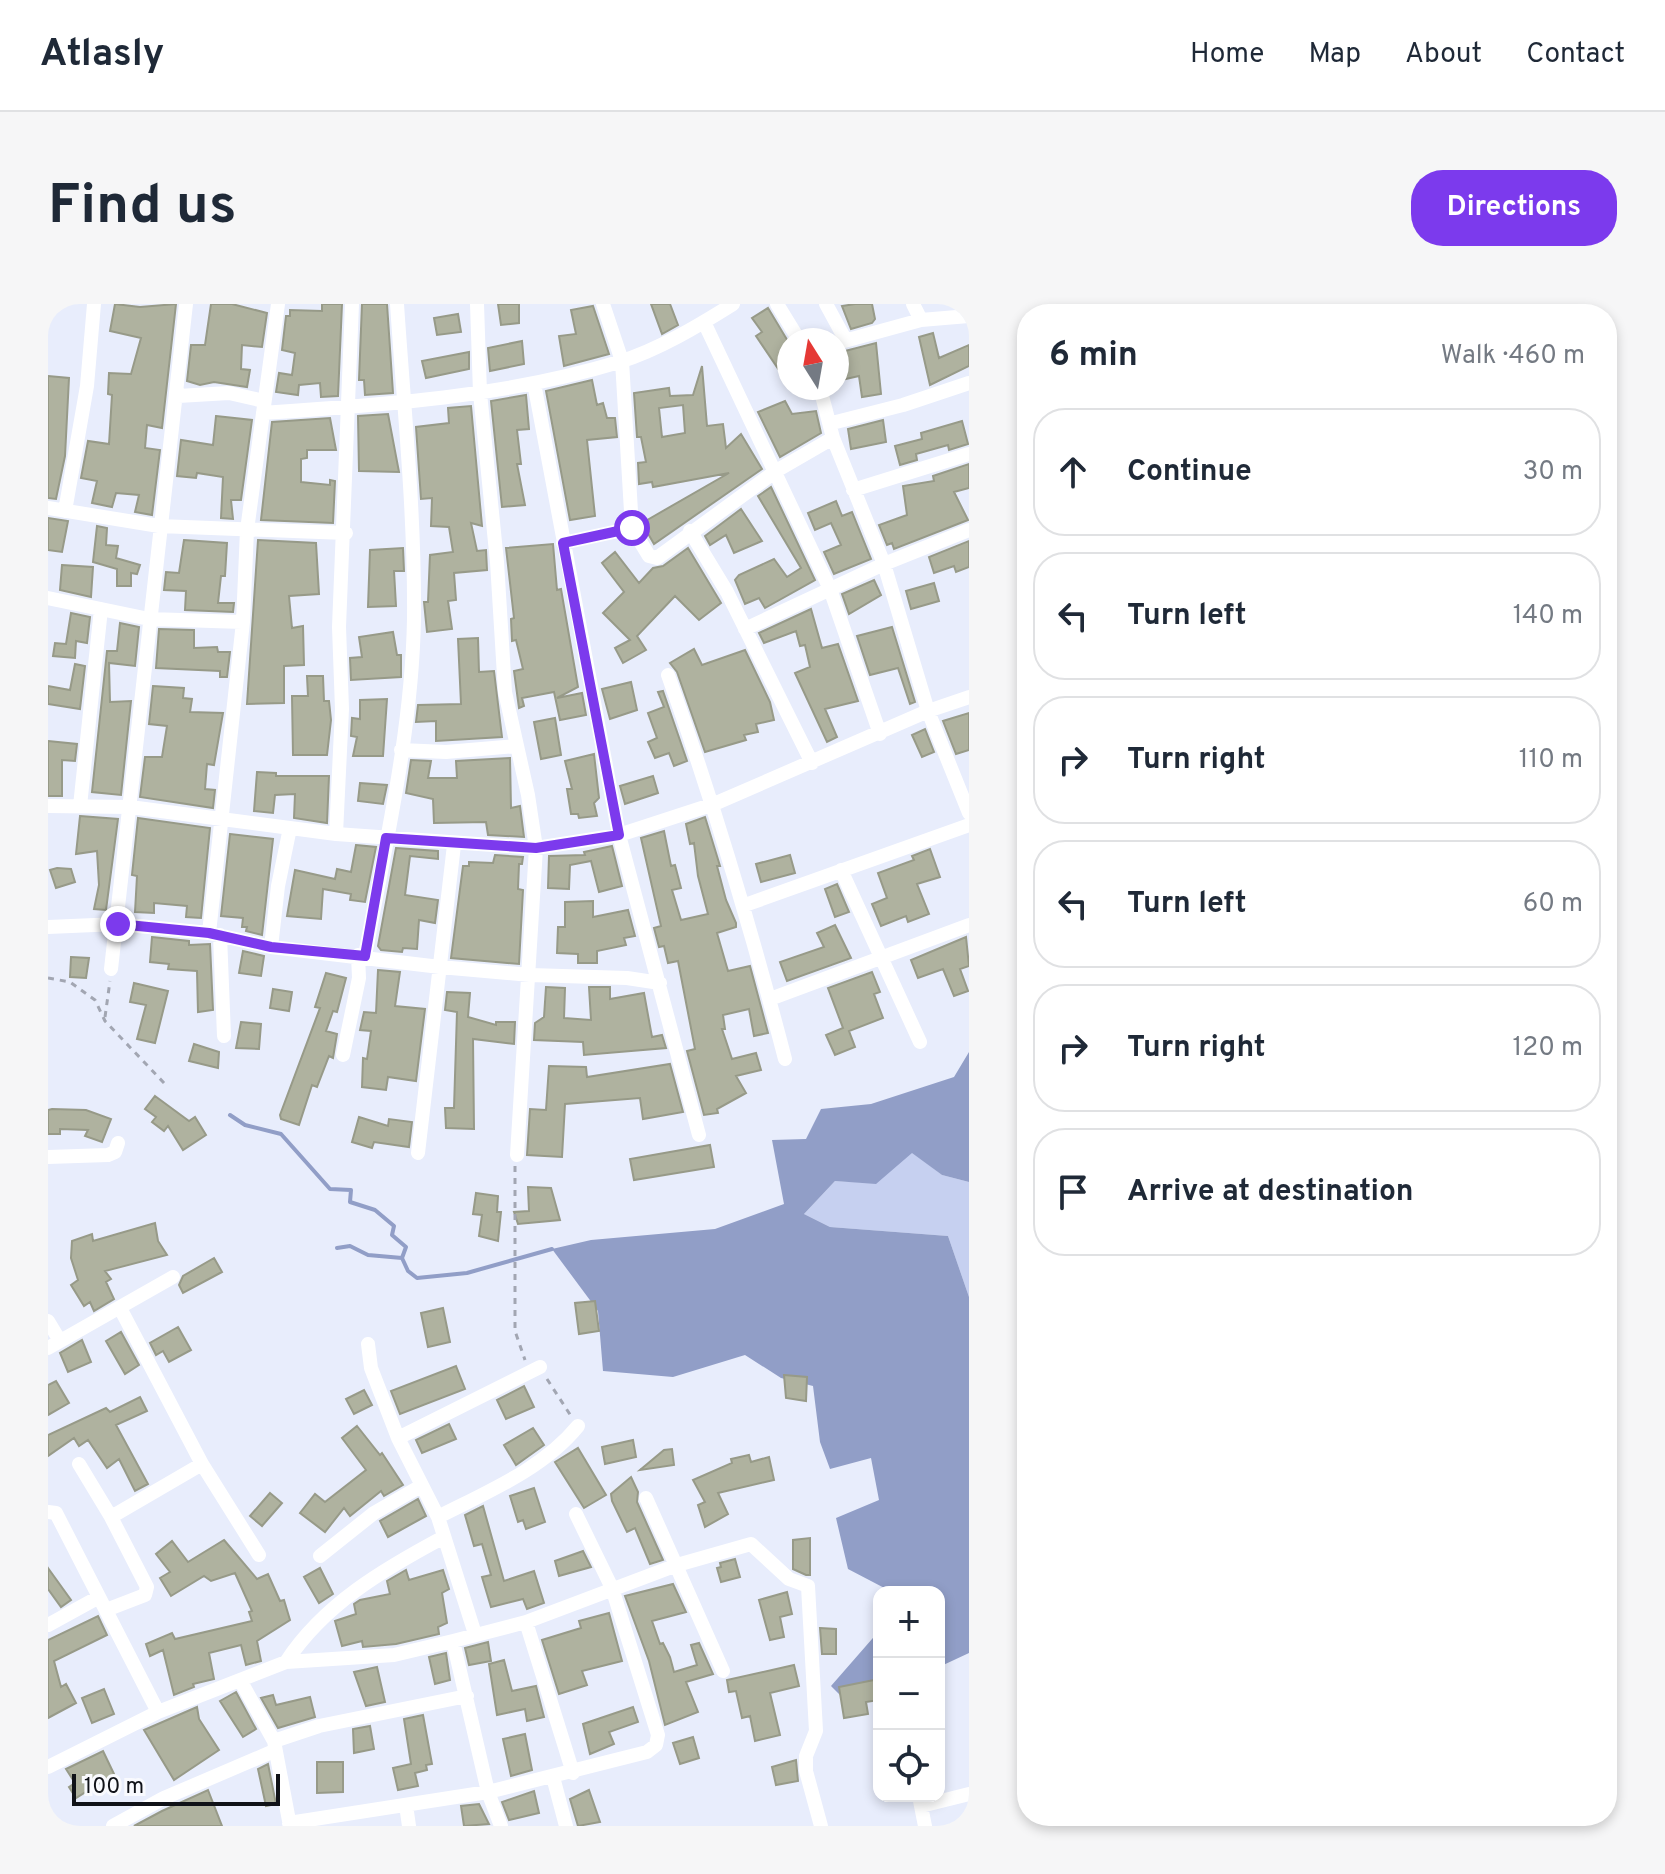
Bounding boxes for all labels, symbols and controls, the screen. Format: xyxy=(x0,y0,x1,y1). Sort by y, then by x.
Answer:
text: Atlasly xyxy=(40,31,164,80)
text: Home xyxy=(1190,37,1264,73)
text: Map xyxy=(1308,37,1361,73)
text: About xyxy=(1405,37,1482,73)
text: Contact xyxy=(1526,37,1625,73)
button: Directions xyxy=(1411,170,1617,246)
text: Find us xyxy=(48,173,237,243)
north arrow xyxy=(777,328,849,400)
text: 6 min xyxy=(1049,335,1138,378)
text: Walk · 460 m xyxy=(1441,340,1585,373)
icon: ahead xyxy=(1051,450,1095,494)
text: Continue xyxy=(1127,454,1252,491)
text: 30 m xyxy=(1523,456,1583,489)
route start xyxy=(614,510,650,546)
icon: left xyxy=(1051,594,1095,638)
text: Turn left xyxy=(1127,598,1247,635)
text: 140 m xyxy=(1513,600,1583,633)
icon: right xyxy=(1051,738,1095,782)
text: Turn right xyxy=(1127,742,1265,779)
text: 110 m xyxy=(1519,744,1583,777)
icon: left xyxy=(1051,882,1095,926)
text: Turn left xyxy=(1127,886,1247,923)
text: 60 m xyxy=(1523,888,1583,921)
route end xyxy=(100,906,136,942)
icon: right xyxy=(1051,1026,1095,1070)
text: Turn right xyxy=(1127,1030,1265,1067)
text: 120 m xyxy=(1513,1032,1583,1065)
icon: arrive xyxy=(1051,1170,1095,1214)
text: Arrive at destination xyxy=(1127,1174,1413,1211)
map controls xyxy=(873,1586,945,1802)
button: + xyxy=(873,1586,945,1658)
button: − xyxy=(873,1658,945,1730)
button: locate xyxy=(873,1730,945,1802)
scale bar xyxy=(72,1770,280,1806)
text: 100 m xyxy=(84,1774,144,1801)

